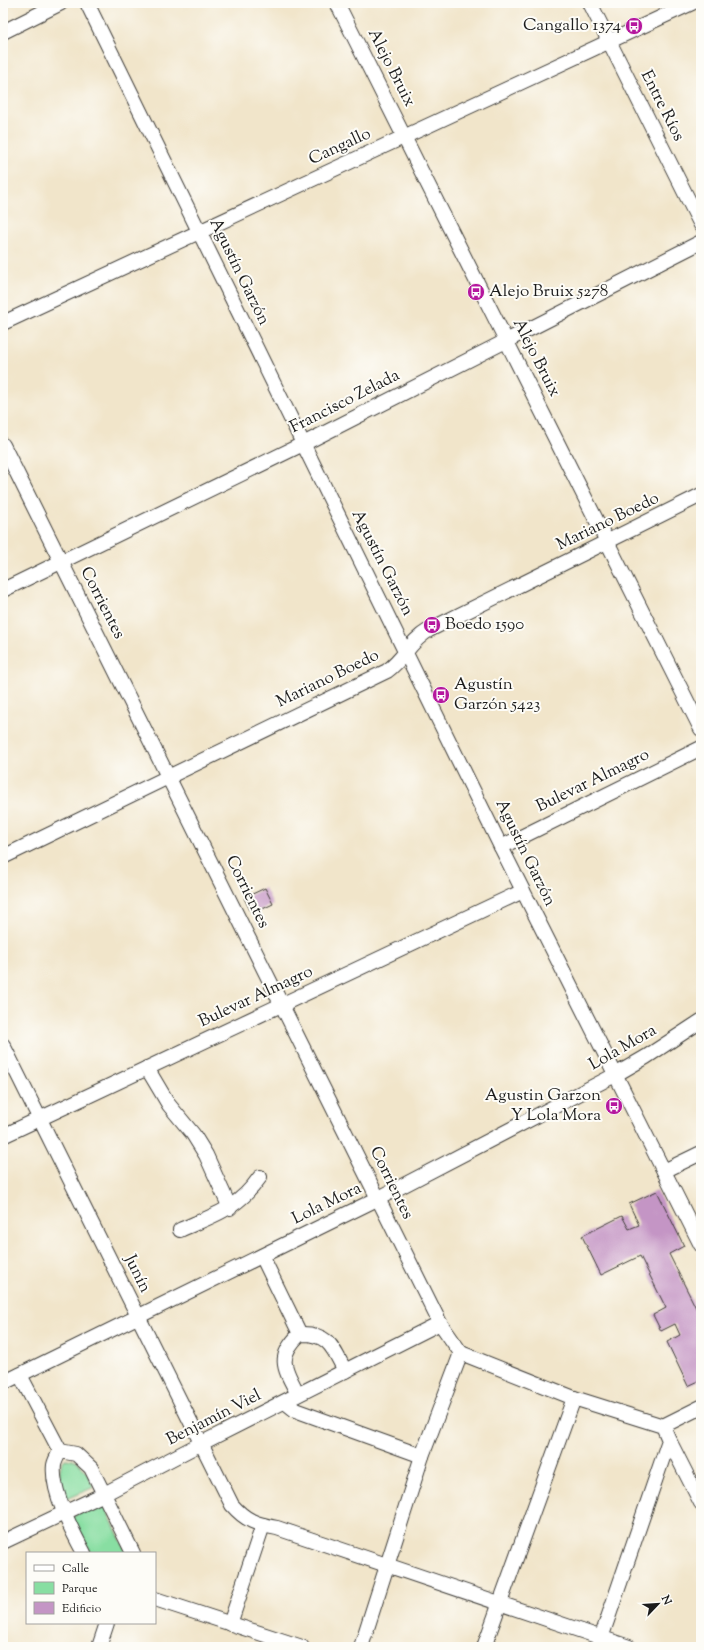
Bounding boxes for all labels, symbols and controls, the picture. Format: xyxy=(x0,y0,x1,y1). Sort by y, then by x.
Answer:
place label: Cangallo 1374 xyxy=(523,14,621,38)
bus stop icon: Cangallo 1374 xyxy=(624,16,644,36)
street label: Alejo Bruix xyxy=(361,25,421,111)
street label: Entre Ríos xyxy=(634,66,690,146)
street label: Cangallo xyxy=(305,122,375,172)
street label: Agustín Garzón xyxy=(203,215,275,329)
place label: Alejo Bruix 5278 xyxy=(489,280,608,304)
bus stop icon: Alejo Bruix 5278 xyxy=(466,282,486,302)
street label: Alejo Bruix xyxy=(506,315,566,401)
street label: Francisco Zelada xyxy=(286,364,404,440)
street label: Mariano Boedo xyxy=(553,487,663,557)
street label: Agustín Garzón xyxy=(345,506,419,620)
street label: Corrientes xyxy=(74,563,131,644)
place label: Boedo 1590 xyxy=(445,613,524,637)
bus stop icon: Boedo 1590 xyxy=(422,615,442,635)
street label: Mariano Boedo xyxy=(273,644,383,714)
place label: Agustín Garzón 5423 xyxy=(454,673,541,717)
bus stop icon: Agustín Garzón 5423 xyxy=(431,685,451,705)
street label: Bulevar Almagro xyxy=(532,743,654,819)
street label: Agustín Garzón xyxy=(489,796,561,910)
street label: Corrientes xyxy=(219,852,275,933)
street label: Bulevar Almagro xyxy=(195,960,317,1034)
street label: Lola Mora xyxy=(585,1019,661,1077)
place label: Agustin Garzon Y Lola Mora xyxy=(485,1084,601,1128)
bus stop icon: Agustin Garzon Y Lola Mora xyxy=(604,1096,624,1116)
street label: Corrientes xyxy=(363,1143,419,1224)
street label: Lola Mora xyxy=(288,1177,366,1231)
street label: Junín xyxy=(117,1250,156,1297)
street label: Benjamín Viel xyxy=(162,1384,266,1452)
legend xyxy=(26,1552,156,1624)
text: Calle xyxy=(62,1560,90,1578)
text: Parque xyxy=(62,1580,98,1598)
north arrow xyxy=(638,1584,678,1624)
text: N xyxy=(657,1592,675,1608)
text: Edificio xyxy=(62,1600,102,1618)

